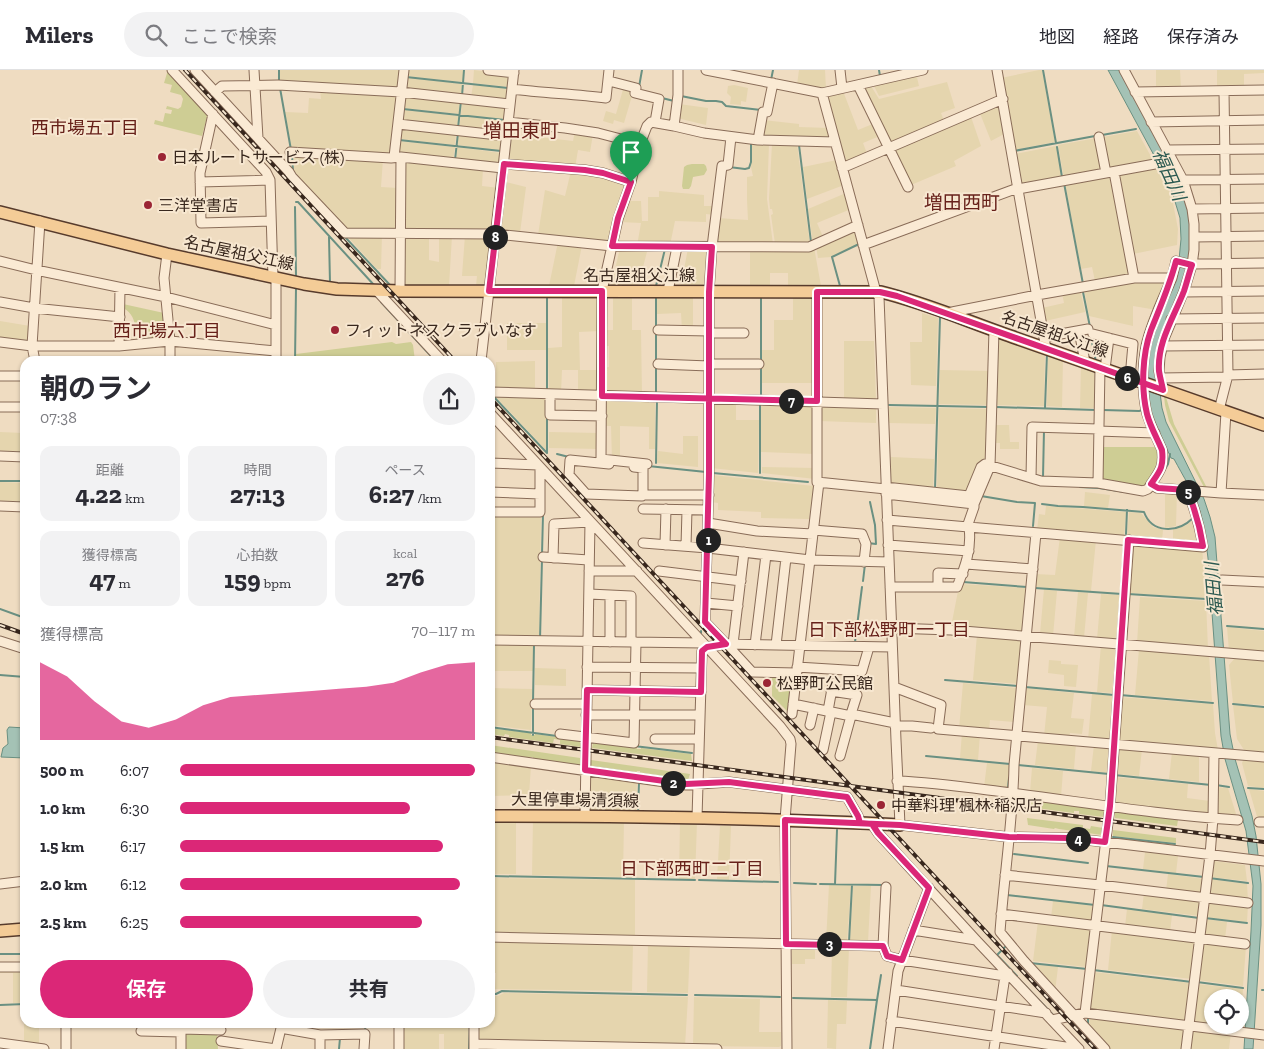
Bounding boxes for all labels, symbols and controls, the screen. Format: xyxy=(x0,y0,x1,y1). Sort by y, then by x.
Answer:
search box xyxy=(124,12,474,57)
text: Milers xyxy=(25,20,94,49)
icon: search xyxy=(142,21,170,49)
text: ここで検索 xyxy=(182,25,277,48)
text: 地図 xyxy=(1039,26,1075,48)
text: 経路 xyxy=(1103,26,1139,48)
text: 保存済み xyxy=(1167,26,1239,48)
district label: 西市場五丁目 xyxy=(31,117,139,139)
district label: 増田東町 xyxy=(483,119,559,142)
pin xyxy=(610,131,652,182)
icon: arrive xyxy=(617,138,645,166)
water label: 福田川 xyxy=(1148,146,1191,206)
place label: 日本ルートサービス (株) xyxy=(172,148,344,167)
marker: 日本ルートサービス (株) xyxy=(156,151,168,163)
district label: 増田西町 xyxy=(924,191,1000,214)
place label: 三洋堂書店 xyxy=(158,196,238,215)
marker: 三洋堂書店 xyxy=(142,199,154,211)
pin: 8 xyxy=(482,224,508,250)
text: 8 xyxy=(492,229,499,246)
street label: 名古屋祖父江線 xyxy=(182,232,296,274)
street label: 名古屋祖父江線 xyxy=(583,266,695,285)
street label: 名古屋祖父江線 xyxy=(999,307,1111,361)
district label: 西市場六丁目 xyxy=(113,320,221,342)
place label: フィットネスクラブいなす xyxy=(345,321,537,340)
marker: フィットネスクラブいなす xyxy=(329,324,341,336)
pin: 6 xyxy=(1114,366,1140,390)
text: 6 xyxy=(1124,370,1131,387)
text: 朝のラン xyxy=(40,372,152,405)
button: share xyxy=(423,373,475,425)
pin: 7 xyxy=(778,388,804,414)
text: 7 xyxy=(788,393,795,410)
text: 07:38 xyxy=(40,408,77,427)
text: 距離 xyxy=(96,462,124,479)
text: 時間 xyxy=(243,462,271,479)
text: ペース xyxy=(385,462,426,479)
text: 4.22 xyxy=(75,479,122,509)
text: 27:13 xyxy=(230,479,285,509)
text: 6:27 xyxy=(369,479,414,509)
pin: 5 xyxy=(1176,480,1200,504)
text: 5 xyxy=(1185,484,1192,501)
text: km xyxy=(122,490,145,507)
text: /km xyxy=(414,490,442,507)
pin: 1 xyxy=(696,528,720,552)
text: 1 xyxy=(706,532,711,549)
text: kcal xyxy=(393,545,417,562)
text: 獲得標高 xyxy=(82,547,138,564)
text: 心拍数 xyxy=(236,547,278,564)
water label: 福田川 xyxy=(1201,559,1227,617)
text: 276 xyxy=(386,562,425,592)
text: 47 xyxy=(89,564,115,594)
text: 159 xyxy=(224,564,261,594)
text: m xyxy=(115,575,131,592)
text: bpm xyxy=(261,575,291,592)
district label: 日下部松野町一丁目 xyxy=(808,619,970,641)
text: 70–117 m xyxy=(412,621,475,640)
text: 獲得標高 xyxy=(40,625,104,644)
place label: 松野町公民館 xyxy=(777,674,873,693)
marker: 松野町公民館 xyxy=(761,677,773,689)
text: 500 m xyxy=(40,761,84,780)
text: 6:07 xyxy=(120,761,149,780)
pin: 2 xyxy=(660,770,686,796)
text: 2 xyxy=(670,775,677,792)
street label: 大里停車場清須線 xyxy=(511,789,639,811)
place label: 中華料理 楓林 稲沢店 xyxy=(891,796,1042,815)
text: 1.0 km xyxy=(40,799,85,818)
text: 6:30 xyxy=(120,799,149,818)
marker: 中華料理 楓林 稲沢店 xyxy=(875,799,887,811)
pin: 4 xyxy=(1066,826,1090,852)
text: 4 xyxy=(1075,831,1082,848)
text: 1.5 km xyxy=(40,837,84,856)
text: 6:17 xyxy=(120,837,146,856)
district label: 日下部西町二丁目 xyxy=(620,858,764,880)
text: 2.0 km xyxy=(40,875,87,894)
text: 6:12 xyxy=(120,875,146,894)
text: 2.5 km xyxy=(40,913,86,932)
text: 6:25 xyxy=(120,913,149,932)
pin: 3 xyxy=(816,932,842,956)
text: 3 xyxy=(826,936,833,953)
button: 保存 xyxy=(40,960,253,1018)
button: 共有 xyxy=(263,960,475,1018)
map controls xyxy=(1204,989,1249,1034)
button: locate xyxy=(1204,989,1249,1034)

